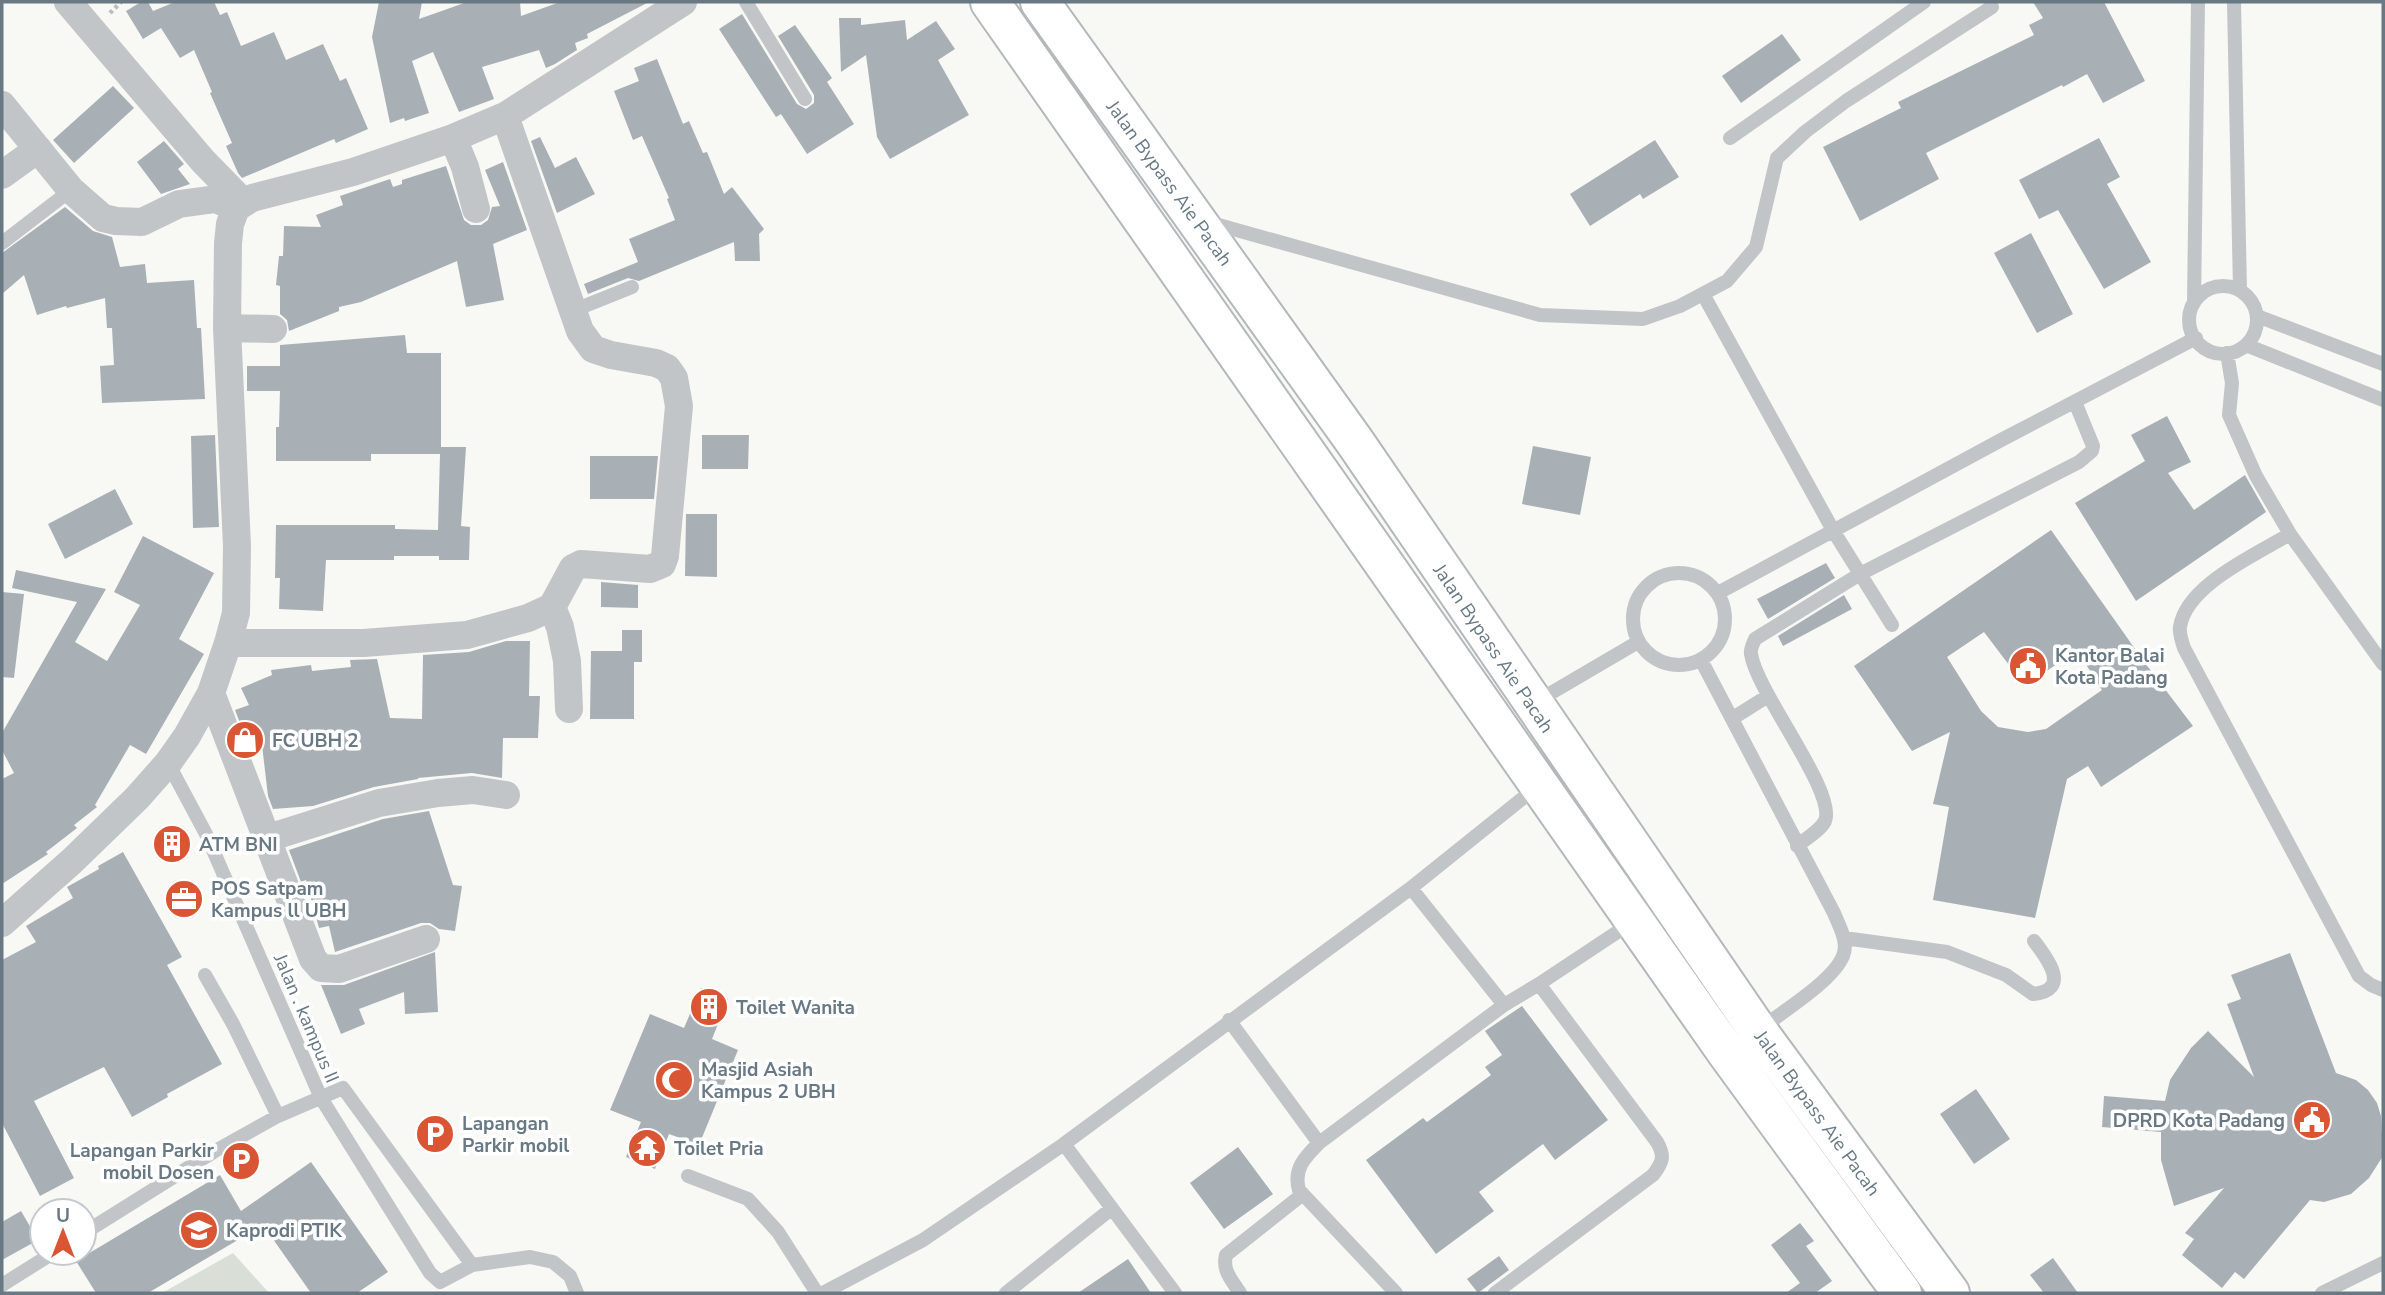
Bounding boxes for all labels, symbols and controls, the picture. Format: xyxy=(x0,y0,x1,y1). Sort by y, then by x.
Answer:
street label: Jalan Bypass Aie Pacah xyxy=(1100,95,1238,272)
street label: Jalan Bypass Aie Pacah xyxy=(1426,558,1560,738)
place label: Kantor Balai Kota Padang xyxy=(2055,643,2168,691)
public building icon: Kantor Balai Kota Padang xyxy=(2007,645,2049,687)
shop icon: FC UBH 2 xyxy=(224,719,266,761)
place label: FC UBH 2 xyxy=(272,728,359,754)
building icon: ATM BNI xyxy=(151,823,193,865)
place label: ATM BNI xyxy=(199,832,278,858)
place label: POS Satpam Kampus ll UBH xyxy=(211,876,347,924)
office icon: POS Satpam Kampus ll UBH xyxy=(163,878,205,920)
street label: Jalan . kampus II xyxy=(267,949,345,1087)
building icon: Toilet Wanita xyxy=(688,986,730,1028)
place label: Toilet Wanita xyxy=(736,995,855,1021)
street label: Jalan Bypass Aie Pacah xyxy=(1748,1025,1886,1202)
place label: Masjid Asiah Kampus 2 UBH xyxy=(701,1057,836,1105)
mosque icon: Masjid Asiah Kampus 2 UBH xyxy=(653,1059,695,1101)
public building icon: DPRD Kota Padang xyxy=(2291,1099,2333,1141)
place label: DPRD Kota Padang xyxy=(2113,1108,2285,1134)
place label: Lapangan Parkir mobil xyxy=(462,1111,569,1159)
parking icon: Lapangan Parkir mobil xyxy=(414,1113,456,1155)
temple icon: Toilet Pria xyxy=(626,1127,668,1169)
place label: Toilet Pria xyxy=(674,1136,764,1162)
place label: Lapangan Parkir mobil Dosen xyxy=(70,1138,215,1186)
parking icon: Lapangan Parkir mobil Dosen xyxy=(220,1140,262,1182)
north arrow xyxy=(28,1197,98,1267)
text: U xyxy=(56,1203,70,1229)
school or university icon: Kaprodi PTIK xyxy=(178,1209,220,1251)
place label: Kaprodi PTIK xyxy=(226,1218,343,1244)

